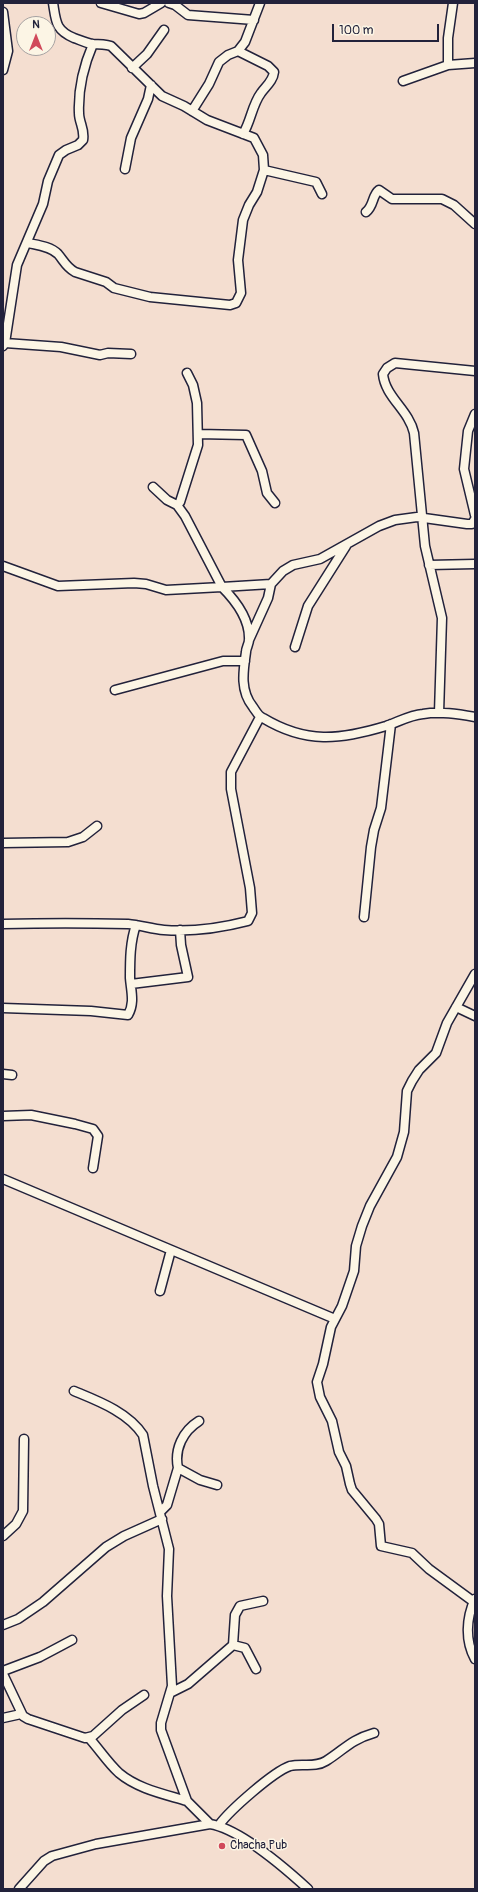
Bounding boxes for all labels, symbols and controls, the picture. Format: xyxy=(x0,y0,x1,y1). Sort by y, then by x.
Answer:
north arrow xyxy=(16,16,56,56)
scale bar xyxy=(334,16,441,42)
text: N xyxy=(32,18,40,31)
text: 100 m xyxy=(339,23,373,38)
place label: Chacha Pub xyxy=(230,1839,287,1853)
marker: Chacha Pub xyxy=(217,1841,227,1851)

